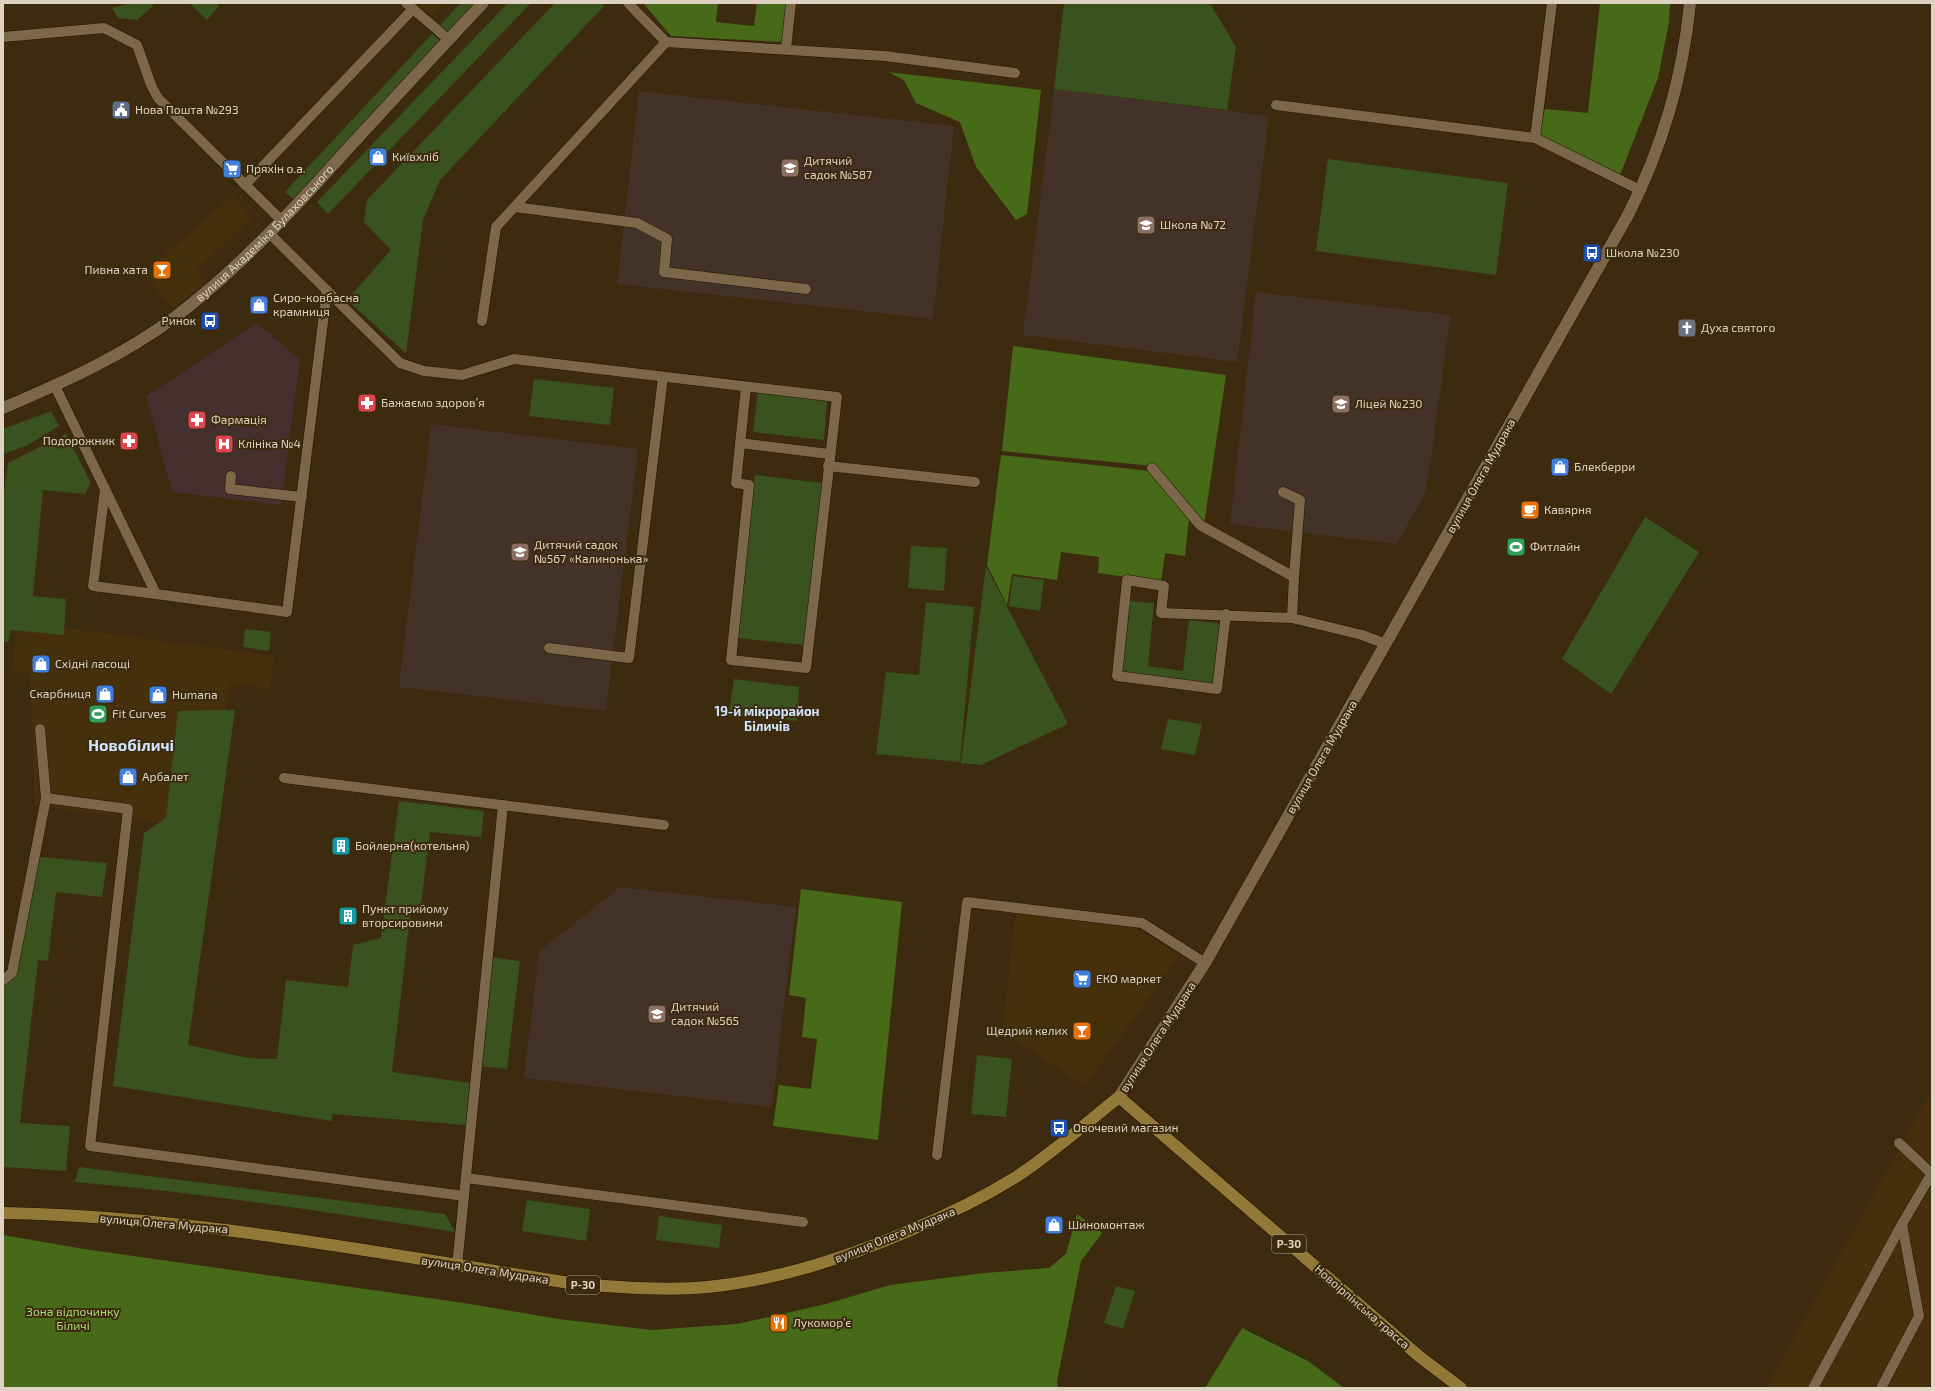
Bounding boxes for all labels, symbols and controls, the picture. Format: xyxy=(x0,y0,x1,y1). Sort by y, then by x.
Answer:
public building icon: Нова Пошта №293 xyxy=(110,99,132,121)
place label: Нова Пошта №293 xyxy=(135,102,239,116)
shop icon: Київхліб xyxy=(367,146,389,168)
place label: Київхліб xyxy=(392,149,439,163)
place label: Дитячий садок №587 xyxy=(804,153,872,181)
school or university icon: Дитячий садок №587 xyxy=(779,157,801,179)
supermarket icon: Пряхін о.а. xyxy=(221,158,243,180)
street label: вулиця Академіка Булаховського xyxy=(192,161,336,304)
place label: Пряхін о.а. xyxy=(246,161,306,175)
school or university icon: Школа №72 xyxy=(1135,214,1157,236)
place label: Школа №72 xyxy=(1160,217,1226,231)
bus stop icon: Школа №230 xyxy=(1581,242,1603,264)
place label: Школа №230 xyxy=(1606,245,1680,259)
bar icon: Пивна хата xyxy=(151,259,173,281)
place label: Пивна хата xyxy=(84,262,148,276)
place label: Сиро-ковбасна крамниця xyxy=(273,290,359,318)
shop icon: Сиро-ковбасна крамниця xyxy=(248,294,270,316)
bus stop icon: Ринок xyxy=(199,310,221,332)
place label: Ринок xyxy=(162,313,197,327)
church icon: Духа святого xyxy=(1676,317,1698,339)
place label: Духа святого xyxy=(1701,320,1775,335)
pharmacy icon: Бажаємо здоровʼя xyxy=(356,392,378,414)
school or university icon: Ліцей №230 xyxy=(1330,393,1352,415)
place label: Бажаємо здоровʼя xyxy=(381,395,485,409)
place label: Ліцей №230 xyxy=(1355,396,1423,410)
pharmacy icon: Фармація xyxy=(186,409,208,431)
place label: Фармація xyxy=(211,412,267,426)
street label: вулиця Олега Мудрака xyxy=(1443,416,1518,536)
pharmacy icon: Подорожник xyxy=(118,430,140,452)
place label: Подорожник xyxy=(43,433,116,447)
hospital icon: Клініка №4 xyxy=(213,433,235,455)
place label: Клініка №4 xyxy=(238,436,301,450)
shop icon: Блекберри xyxy=(1549,456,1571,478)
place label: Блекберри xyxy=(1574,459,1635,473)
cafe icon: Кавярня xyxy=(1519,499,1541,521)
place label: Кавярня xyxy=(1544,502,1591,516)
sports icon: Фитлайн xyxy=(1505,536,1527,558)
place label: Дитячий садок №567 «Калинонька» xyxy=(534,537,648,565)
place label: Фитлайн xyxy=(1530,539,1580,553)
school or university icon: Дитячий садок №567 «Калинонька» xyxy=(509,541,531,563)
shop icon: Східні ласощі xyxy=(30,653,52,675)
place label: Східні ласощі xyxy=(55,656,130,670)
shop icon: Скарбниця xyxy=(94,683,116,705)
shop icon: Humana xyxy=(147,684,169,706)
place label: Скарбниця xyxy=(30,686,91,700)
place label: Humana xyxy=(172,687,218,701)
street label: вулиця Олега Мудрака xyxy=(1283,697,1360,816)
sports icon: Fit Curves xyxy=(87,703,109,725)
district label: 19-й мікрорайон Біличів xyxy=(715,703,820,734)
place label: Fit Curves xyxy=(112,706,166,720)
district label: Новобіличі xyxy=(88,735,174,754)
shop icon: Арбалет xyxy=(117,766,139,788)
place label: Арбалет xyxy=(142,769,189,783)
building icon: Бойлерна(котельня) xyxy=(330,835,352,857)
place label: Бойлерна(котельня) xyxy=(355,838,469,852)
place label: Пункт прийому вторсировини xyxy=(362,901,449,929)
building icon: Пункт прийому вторсировини xyxy=(337,905,359,927)
supermarket icon: ЕКО маркет xyxy=(1071,968,1093,990)
place label: ЕКО маркет xyxy=(1096,971,1162,985)
street label: вулиця Олега Мудрака xyxy=(1116,979,1199,1095)
place label: Дитячий садок №565 xyxy=(671,999,739,1027)
school or university icon: Дитячий садок №565 xyxy=(646,1003,668,1025)
bar icon: Щедрий келих xyxy=(1071,1020,1093,1042)
place label: Щедрий келих xyxy=(986,1023,1069,1037)
bus stop icon: Овочевий магазин xyxy=(1048,1117,1070,1139)
place label: Овочевий магазин xyxy=(1073,1120,1179,1134)
street label: вулиця Олега Мудрака xyxy=(832,1203,957,1266)
street label: вулиця Олега Мудрака xyxy=(99,1210,229,1237)
shop icon: Шиномонтаж xyxy=(1043,1214,1065,1236)
place label: Шиномонтаж xyxy=(1068,1217,1145,1231)
road number: Р-30 xyxy=(1272,1235,1306,1253)
street label: вулиця Олега Мудрака xyxy=(420,1252,550,1287)
street label: Новоірпінська трасса xyxy=(1312,1261,1413,1351)
road number: Р-30 xyxy=(566,1276,600,1294)
park label: Зона відпочинку Біличі xyxy=(26,1304,120,1332)
restaurant icon: Лукомор’є xyxy=(768,1312,790,1334)
place label: Лукомор’є xyxy=(793,1315,851,1330)

